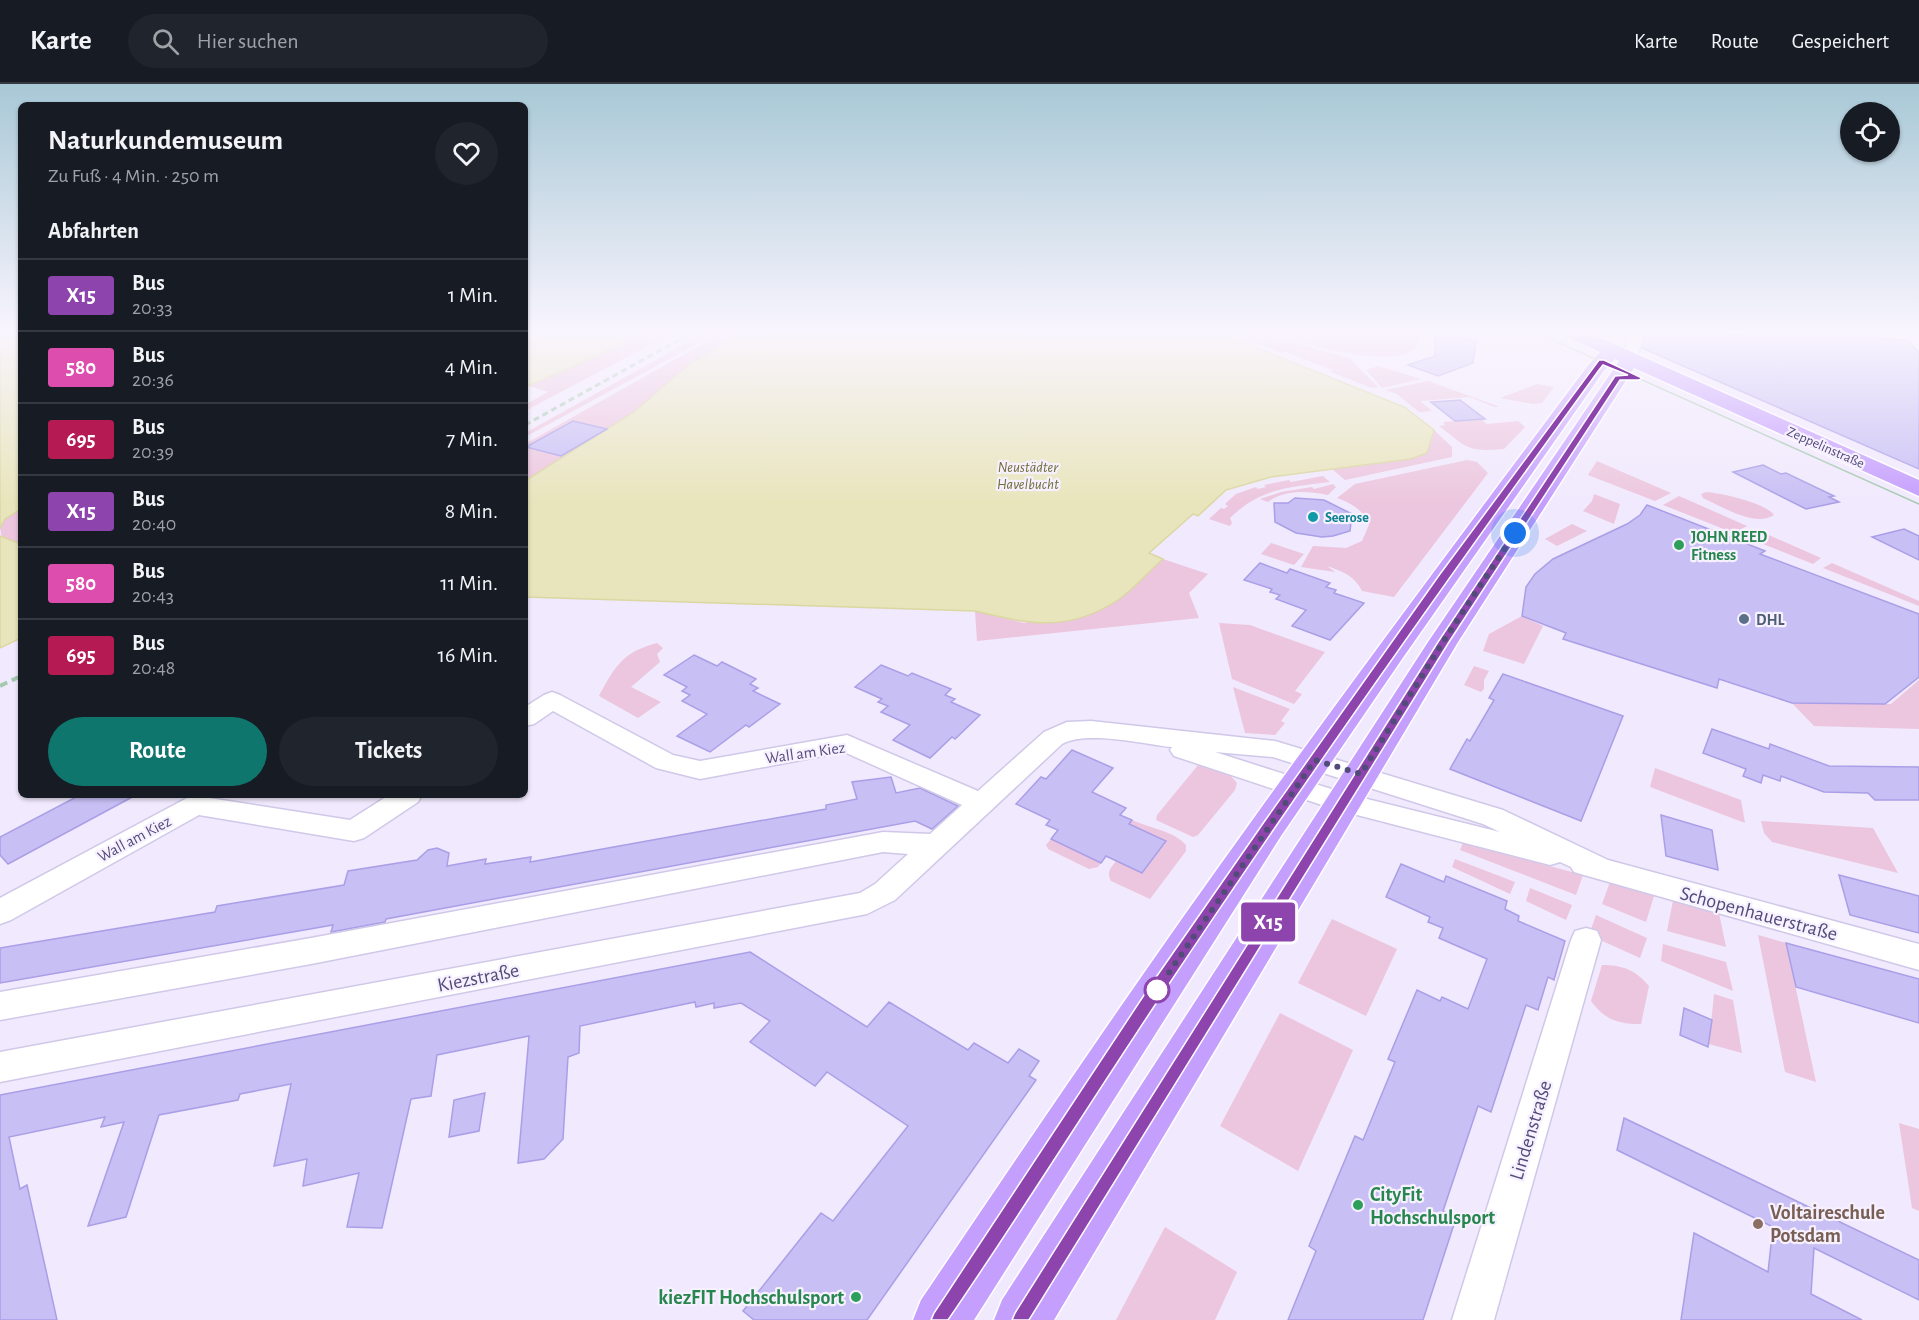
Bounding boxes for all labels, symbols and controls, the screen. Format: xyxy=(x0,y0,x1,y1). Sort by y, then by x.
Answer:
search box xyxy=(128,14,548,68)
icon: search xyxy=(149,25,182,58)
text: Karte xyxy=(30,27,92,55)
text: Hier suchen xyxy=(197,30,299,52)
text: Karte xyxy=(1634,31,1678,52)
text: Route xyxy=(1711,31,1759,52)
text: Gespeichert xyxy=(1792,31,1889,52)
map controls xyxy=(1840,102,1900,162)
button: locate xyxy=(1840,102,1900,162)
button: heart xyxy=(435,122,498,185)
text: Naturkundemuseum xyxy=(48,127,283,155)
text: Zu Fuß · 4 Min. · 250 m xyxy=(48,166,219,186)
text: Abfahrten xyxy=(48,220,139,242)
text: Bus xyxy=(132,272,165,294)
text: 1 Min. xyxy=(448,284,498,306)
text: X15 xyxy=(66,285,96,306)
text: 20:33 xyxy=(132,298,173,318)
text: Bus xyxy=(132,344,165,366)
text: 4 Min. xyxy=(445,356,498,378)
text: 580 xyxy=(66,357,96,378)
text: 20:36 xyxy=(132,370,174,390)
text: Bus xyxy=(132,416,165,438)
street label: Zeppelinstraße xyxy=(1785,425,1866,471)
text: 7 Min. xyxy=(446,428,498,450)
text: 695 xyxy=(66,429,96,450)
text: 20:39 xyxy=(132,442,174,462)
water label: Neustädter Havelbucht xyxy=(997,460,1059,492)
text: Bus xyxy=(132,488,165,510)
text: 8 Min. xyxy=(445,500,498,522)
text: X15 xyxy=(66,501,96,522)
marker: Seerose xyxy=(1306,510,1320,524)
place label: Seerose xyxy=(1325,511,1369,525)
text: 20:40 xyxy=(132,514,176,534)
your location xyxy=(1500,518,1530,548)
place label: JOHN REED Fitness xyxy=(1691,529,1768,563)
marker: JOHN REED Fitness xyxy=(1672,538,1686,552)
text: Bus xyxy=(132,560,165,582)
text: 11 Min. xyxy=(440,572,498,594)
text: 580 xyxy=(66,573,96,594)
text: 20:43 xyxy=(132,586,174,606)
marker: DHL xyxy=(1737,612,1751,626)
place label: DHL xyxy=(1756,612,1785,628)
text: Bus xyxy=(132,632,165,654)
text: 16 Min. xyxy=(437,644,498,666)
text: 695 xyxy=(66,645,96,666)
text: 20:48 xyxy=(132,658,175,678)
button: Route xyxy=(48,717,267,786)
button: Tickets xyxy=(279,717,498,786)
street label: Wall am Kiez xyxy=(764,739,847,767)
street label: Wall am Kiez xyxy=(95,813,174,865)
street label: Schopenhauerstraße xyxy=(1678,883,1839,945)
line badge: X15 xyxy=(1234,902,1302,942)
text: X15 xyxy=(1253,912,1283,933)
street label: Kiezstraße xyxy=(436,960,521,996)
unlabelled marker xyxy=(1144,977,1170,1003)
street label: Lindenstraße xyxy=(1506,1078,1556,1182)
place label: CityFit Hochschulsport xyxy=(1370,1185,1495,1228)
marker: CityFit Hochschulsport xyxy=(1351,1198,1365,1212)
place label: Voltaireschule Potsdam xyxy=(1770,1203,1885,1246)
marker: Voltaireschule Potsdam xyxy=(1751,1217,1765,1231)
place label: kiezFIT Hochschulsport xyxy=(658,1288,844,1308)
marker: kiezFIT Hochschulsport xyxy=(849,1290,863,1304)

